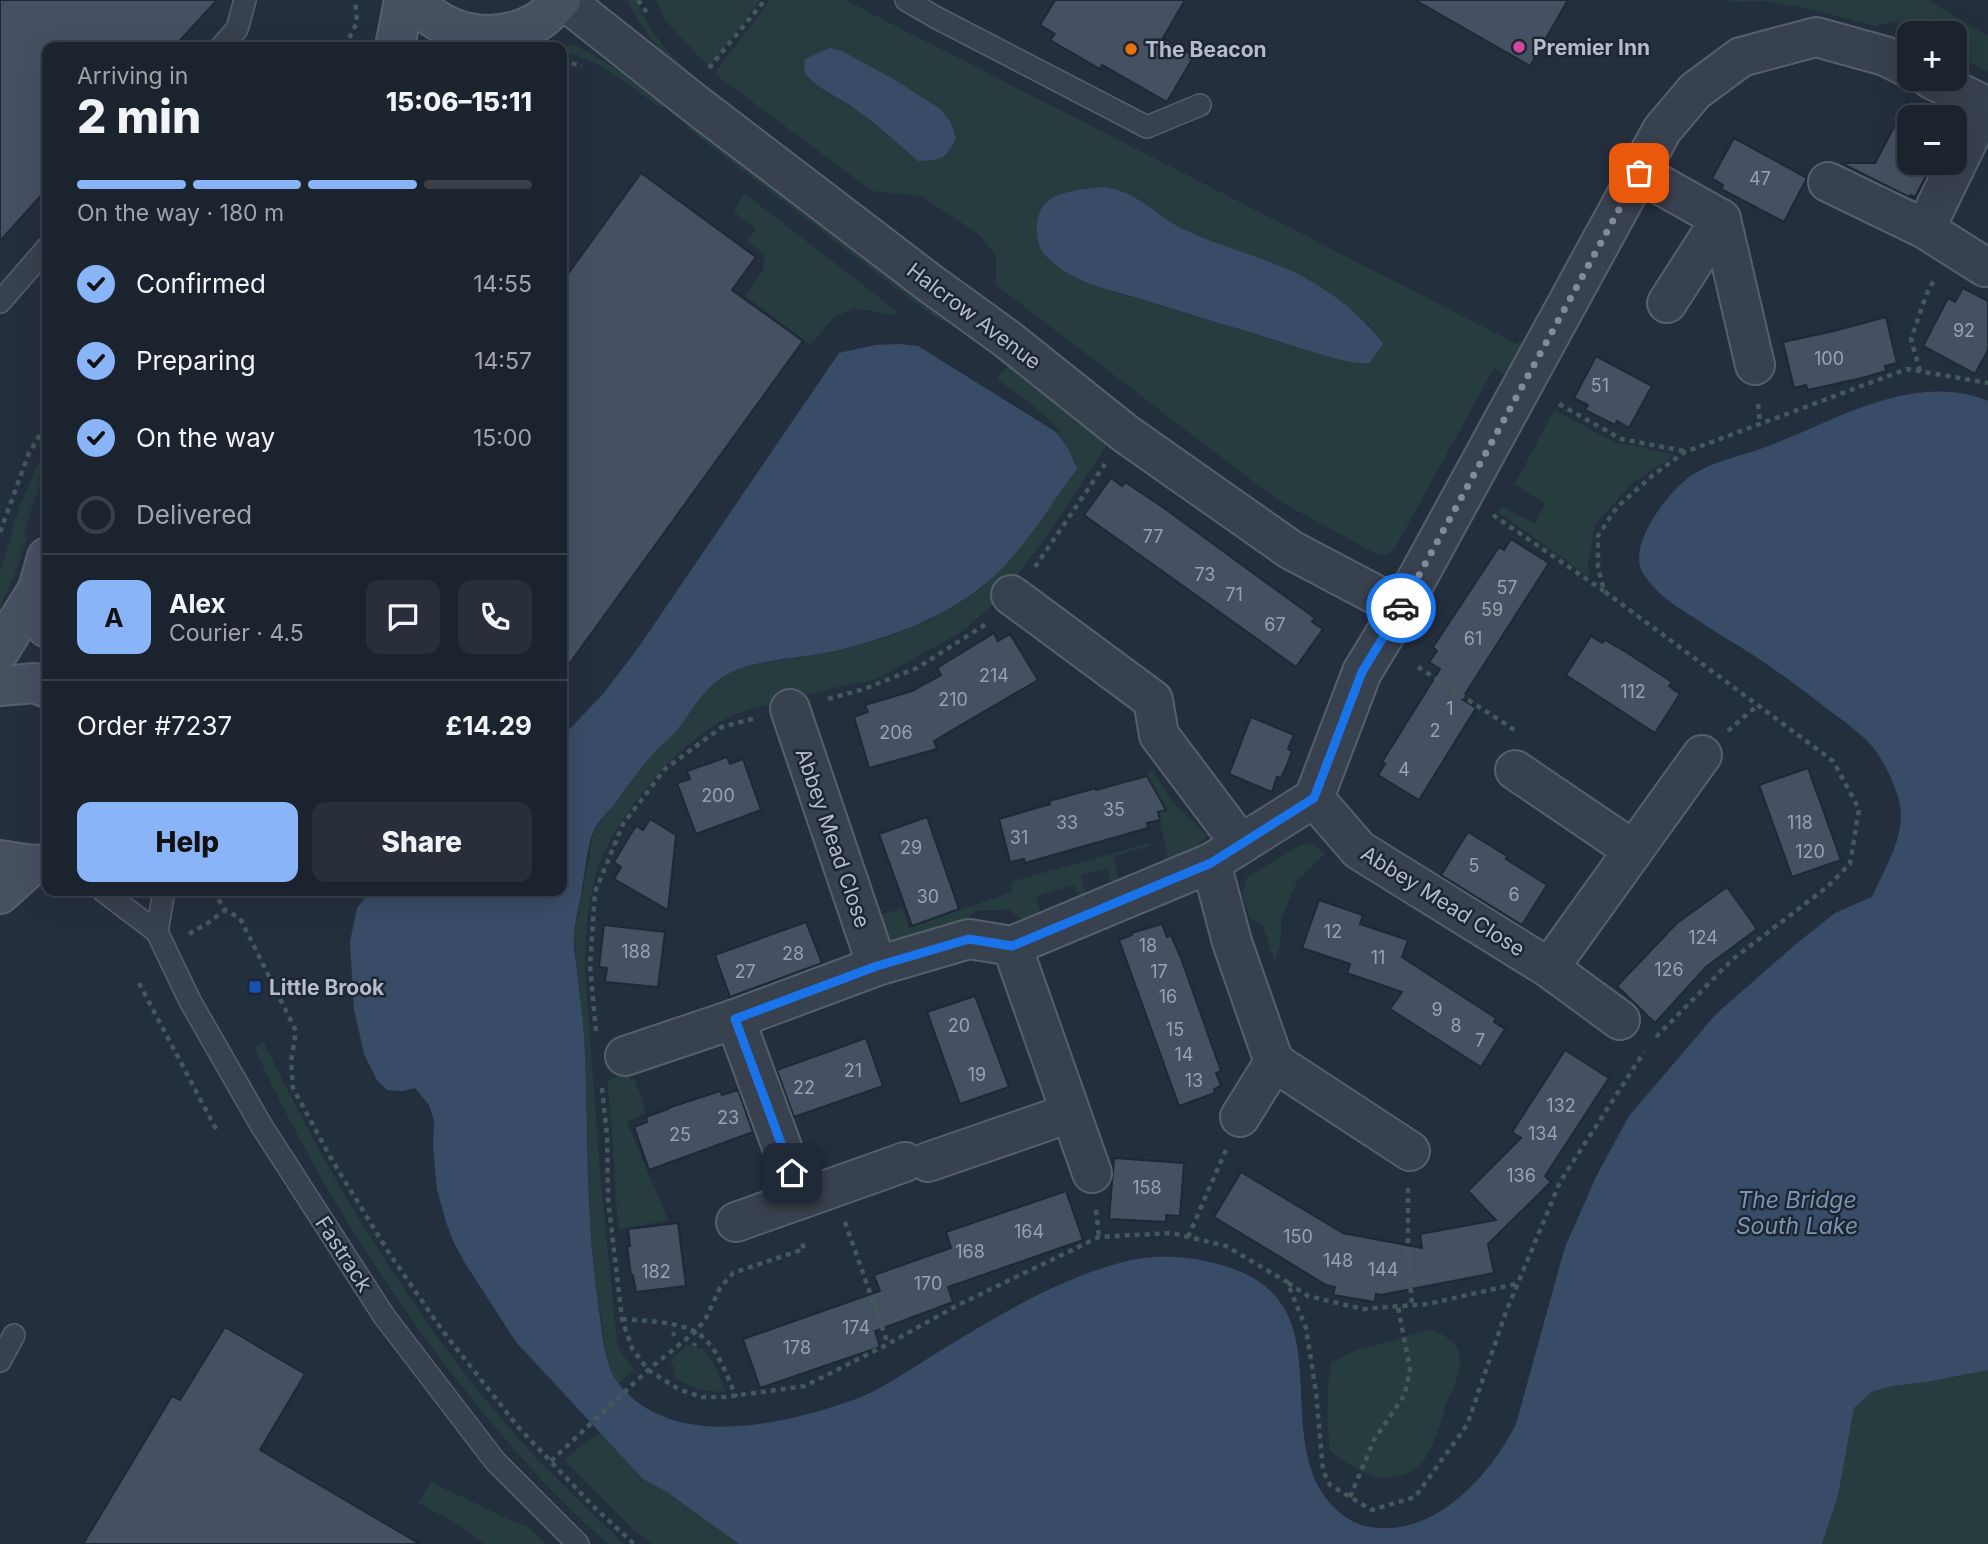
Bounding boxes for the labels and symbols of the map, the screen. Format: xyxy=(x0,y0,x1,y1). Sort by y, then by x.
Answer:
place label: Premier Inn xyxy=(1533,35,1650,60)
place label: The Beacon xyxy=(1145,37,1267,62)
marker: Premier Inn xyxy=(1511,39,1527,55)
marker: The Beacon xyxy=(1123,41,1139,57)
pin xyxy=(1609,143,1669,203)
house number: 47 xyxy=(1749,168,1771,189)
street label: Halcrow Avenue xyxy=(902,258,1046,374)
house number: 92 xyxy=(1953,320,1975,341)
house number: 100 xyxy=(1814,348,1844,369)
house number: 51 xyxy=(1591,375,1609,396)
house number: 77 xyxy=(1143,526,1163,547)
house number: 73 xyxy=(1194,564,1216,585)
courier xyxy=(1366,573,1436,643)
house number: 57 xyxy=(1496,577,1518,598)
house number: 71 xyxy=(1225,584,1243,605)
house number: 59 xyxy=(1481,599,1503,620)
house number: 67 xyxy=(1264,614,1286,635)
house number: 61 xyxy=(1464,628,1482,649)
house number: 214 xyxy=(979,665,1009,686)
house number: 112 xyxy=(1620,681,1646,702)
house number: 210 xyxy=(938,689,968,710)
house number: 1 xyxy=(1446,698,1454,719)
house number: 2 xyxy=(1430,720,1440,741)
house number: 206 xyxy=(879,722,913,743)
street label: Abbey Mead Close xyxy=(791,745,875,931)
house number: 4 xyxy=(1398,759,1410,780)
house number: 200 xyxy=(701,785,735,806)
house number: 35 xyxy=(1103,799,1125,820)
house number: 33 xyxy=(1056,812,1078,833)
house number: 118 xyxy=(1787,812,1813,833)
house number: 31 xyxy=(1010,827,1028,848)
house number: 29 xyxy=(900,837,922,858)
street label: Abbey Mead Close xyxy=(1357,841,1529,961)
house number: 120 xyxy=(1795,841,1825,862)
house number: 5 xyxy=(1469,855,1479,876)
house number: 6 xyxy=(1508,884,1520,905)
house number: 30 xyxy=(917,886,939,907)
house number: 12 xyxy=(1324,921,1342,942)
house number: 124 xyxy=(1688,927,1718,948)
house number: 18 xyxy=(1139,935,1157,956)
house number: 188 xyxy=(621,941,651,962)
house number: 28 xyxy=(782,943,804,964)
house number: 11 xyxy=(1371,947,1385,968)
house number: 126 xyxy=(1654,959,1684,980)
house number: 27 xyxy=(734,961,756,982)
house number: 17 xyxy=(1150,961,1168,982)
place label: Little Brook xyxy=(269,975,385,1000)
marker: Little Brook xyxy=(247,979,263,995)
house number: 16 xyxy=(1159,986,1177,1007)
house number: 9 xyxy=(1431,999,1443,1020)
house number: 20 xyxy=(948,1015,970,1036)
house number: 8 xyxy=(1450,1015,1462,1036)
house number: 15 xyxy=(1166,1019,1184,1040)
house number: 7 xyxy=(1475,1030,1485,1051)
house number: 14 xyxy=(1175,1044,1193,1065)
house number: 21 xyxy=(844,1060,862,1081)
house number: 19 xyxy=(968,1064,986,1085)
house number: 13 xyxy=(1185,1070,1203,1091)
house number: 22 xyxy=(793,1077,815,1098)
house number: 132 xyxy=(1546,1095,1576,1116)
house number: 23 xyxy=(717,1107,739,1128)
house number: 134 xyxy=(1528,1123,1558,1144)
house number: 25 xyxy=(669,1124,691,1145)
pin xyxy=(762,1143,822,1203)
house number: 136 xyxy=(1506,1165,1536,1186)
house number: 158 xyxy=(1132,1177,1162,1198)
water label: The Bridge South Lake xyxy=(1736,1186,1858,1240)
street label: Fastrack xyxy=(310,1212,378,1297)
house number: 164 xyxy=(1014,1221,1044,1242)
house number: 150 xyxy=(1283,1226,1313,1247)
house number: 168 xyxy=(955,1241,985,1262)
house number: 148 xyxy=(1323,1250,1353,1271)
house number: 144 xyxy=(1368,1259,1398,1280)
house number: 182 xyxy=(641,1261,671,1282)
house number: 170 xyxy=(914,1273,942,1294)
house number: 174 xyxy=(842,1317,870,1338)
house number: 178 xyxy=(783,1337,811,1358)

